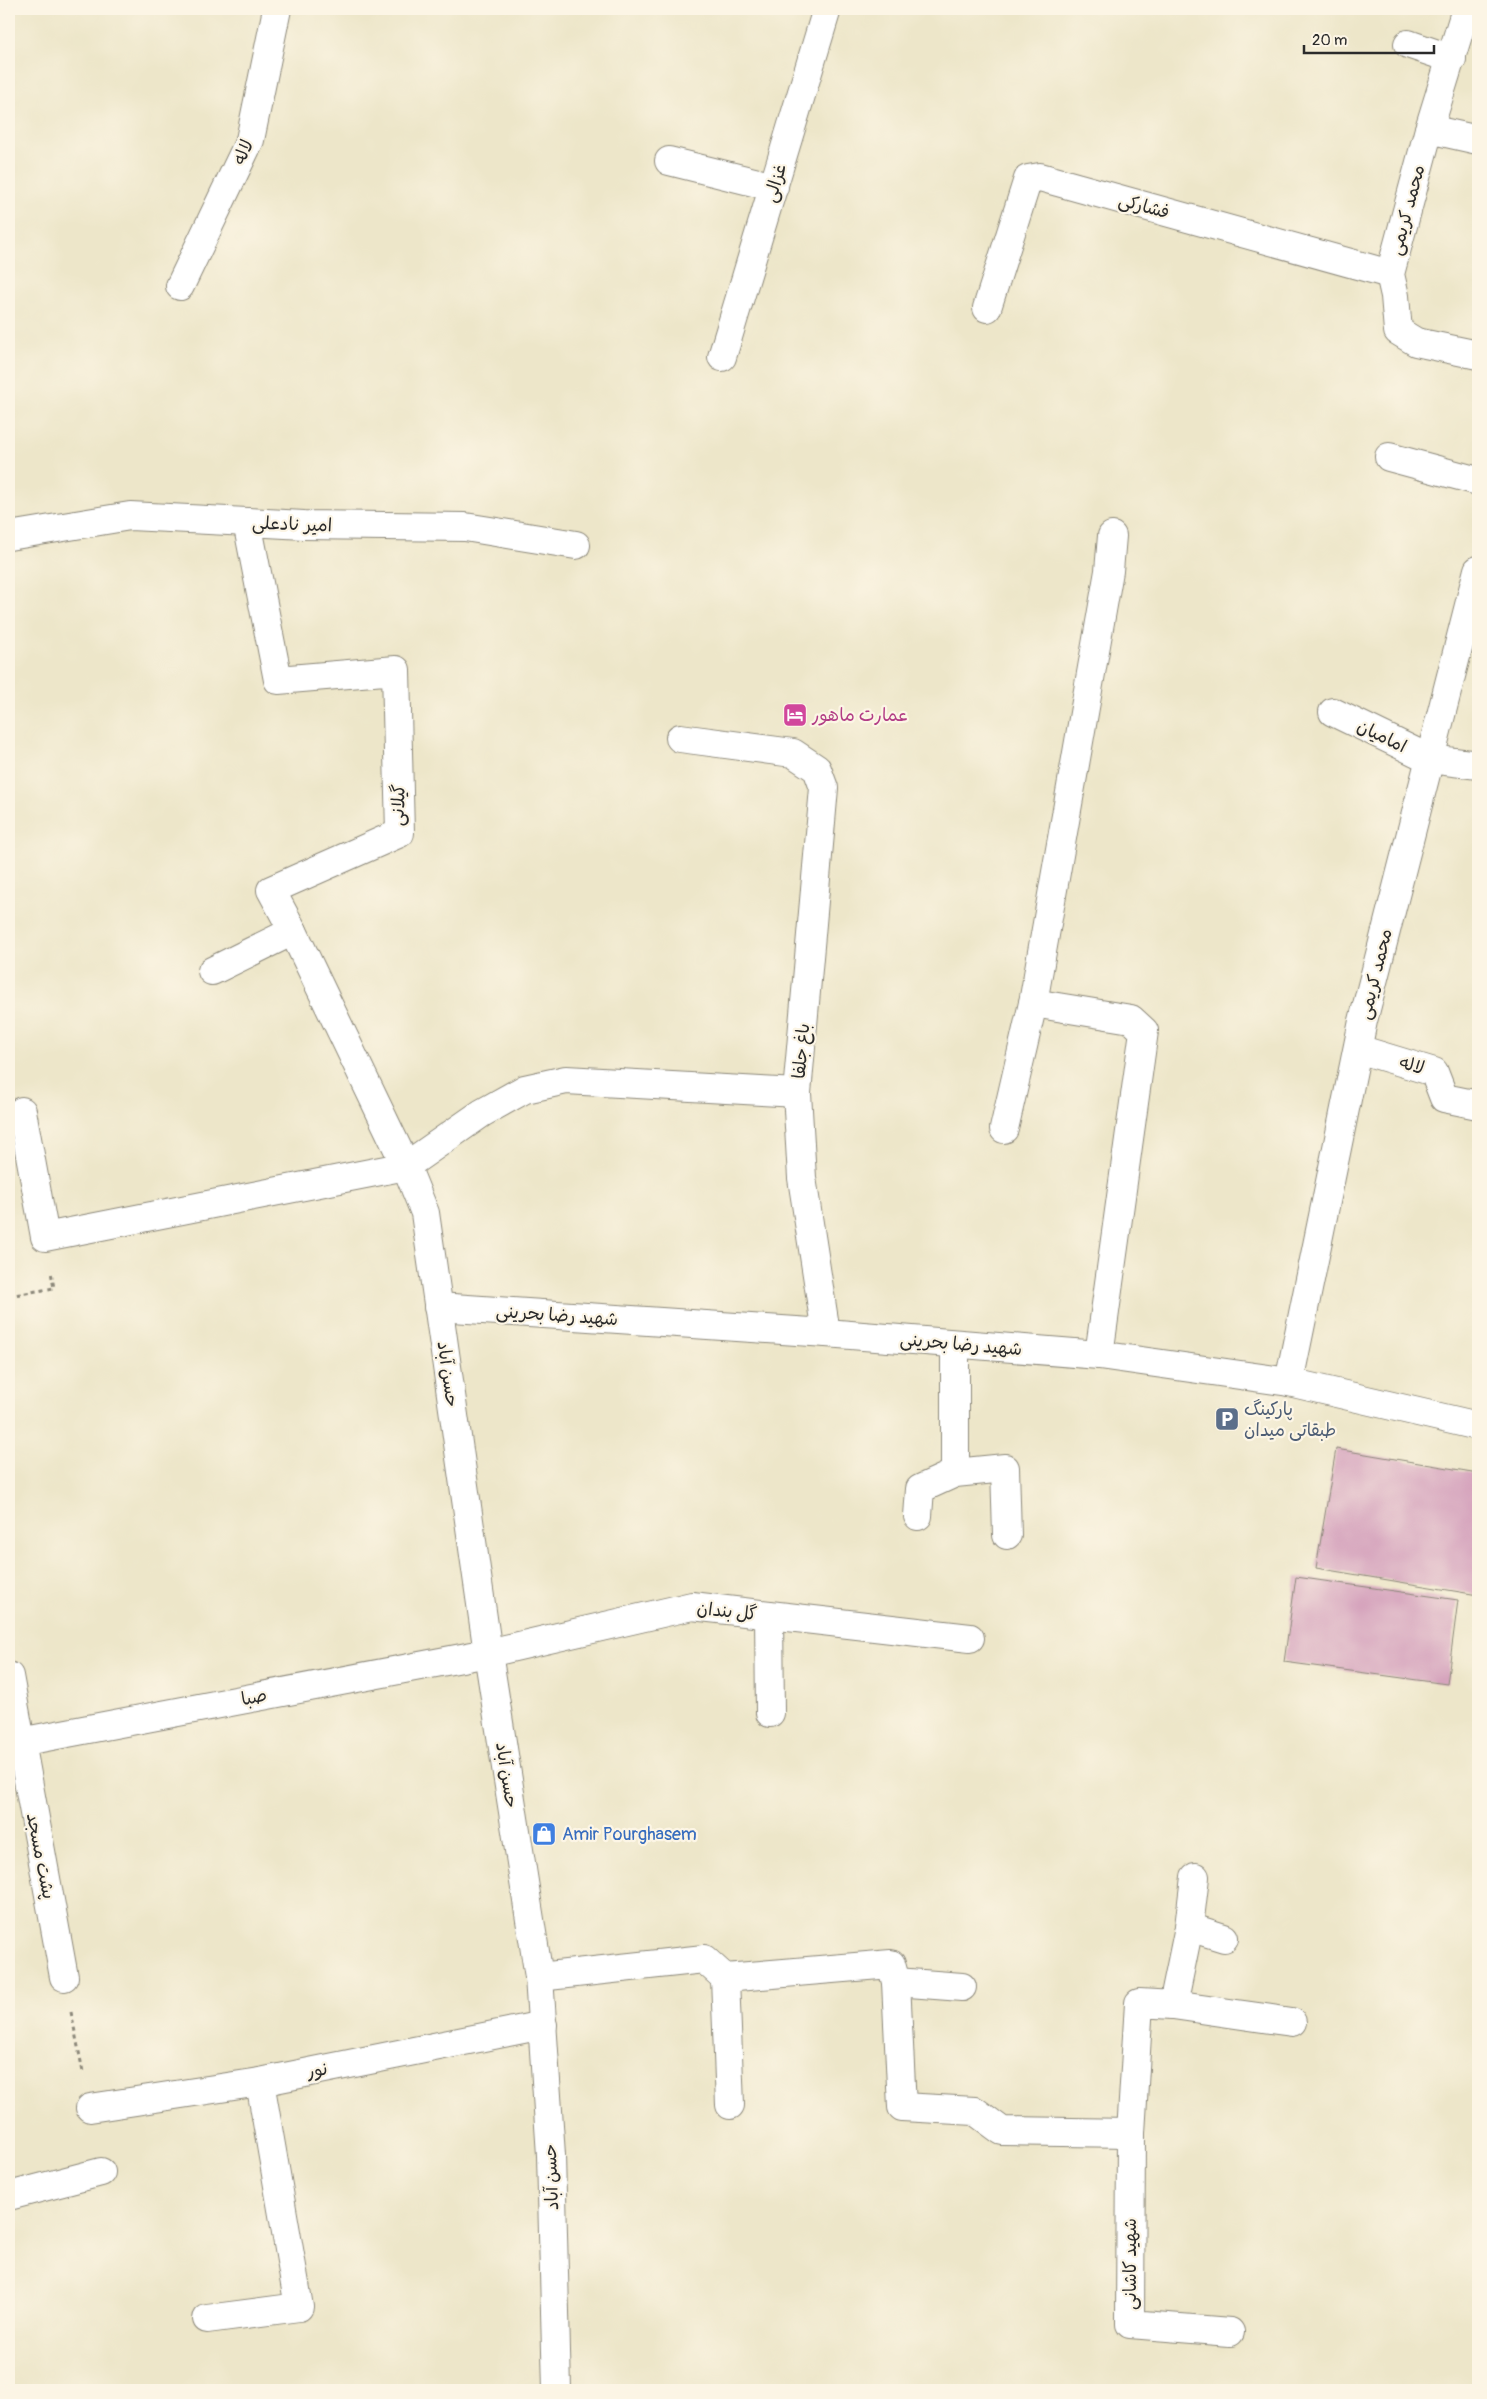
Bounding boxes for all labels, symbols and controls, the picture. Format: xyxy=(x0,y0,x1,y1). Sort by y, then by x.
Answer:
scale bar xyxy=(1304,22,1434,54)
text: 20 m xyxy=(1312,31,1347,50)
street label: لاله xyxy=(228,136,259,168)
street label: غزالی xyxy=(759,161,792,205)
street label: محمد کریمی xyxy=(1384,162,1431,258)
street label: فشارکی xyxy=(1116,189,1172,224)
street label: امیر نادعلی xyxy=(252,512,332,537)
hotel icon: عمارت ماهور xyxy=(782,702,808,728)
place label: عمارت ماهور xyxy=(811,704,909,727)
street label: امامیان xyxy=(1353,715,1410,758)
street label: گیلانی xyxy=(386,783,411,826)
street label: محمد کریمی xyxy=(1353,926,1398,1022)
street label: باغ جلفا xyxy=(788,1022,815,1080)
street label: لاله xyxy=(1397,1051,1427,1080)
street label: شهید رضا بحرینی xyxy=(495,1300,619,1331)
street label: شهید رضا بحرینی xyxy=(899,1328,1023,1361)
street label: حسن آباد xyxy=(432,1340,464,1408)
place label: پارکینگ طبقاتی میدان xyxy=(1244,1398,1336,1442)
parking icon: پارکینگ طبقاتی میدان xyxy=(1214,1406,1240,1432)
street label: گل بندان xyxy=(696,1597,758,1626)
street label: صبا xyxy=(239,1684,269,1711)
street label: حسن آباد xyxy=(490,1741,523,1810)
street label: پشت مسجد xyxy=(21,1811,60,1901)
shop icon: Amir Pourghasem xyxy=(531,1821,557,1847)
place label: Amir Pourghasem xyxy=(562,1823,697,1846)
street label: نور xyxy=(304,2057,330,2084)
street label: حسن آباد xyxy=(539,2143,564,2210)
street label: شهید کاشانی xyxy=(1119,2218,1142,2310)

